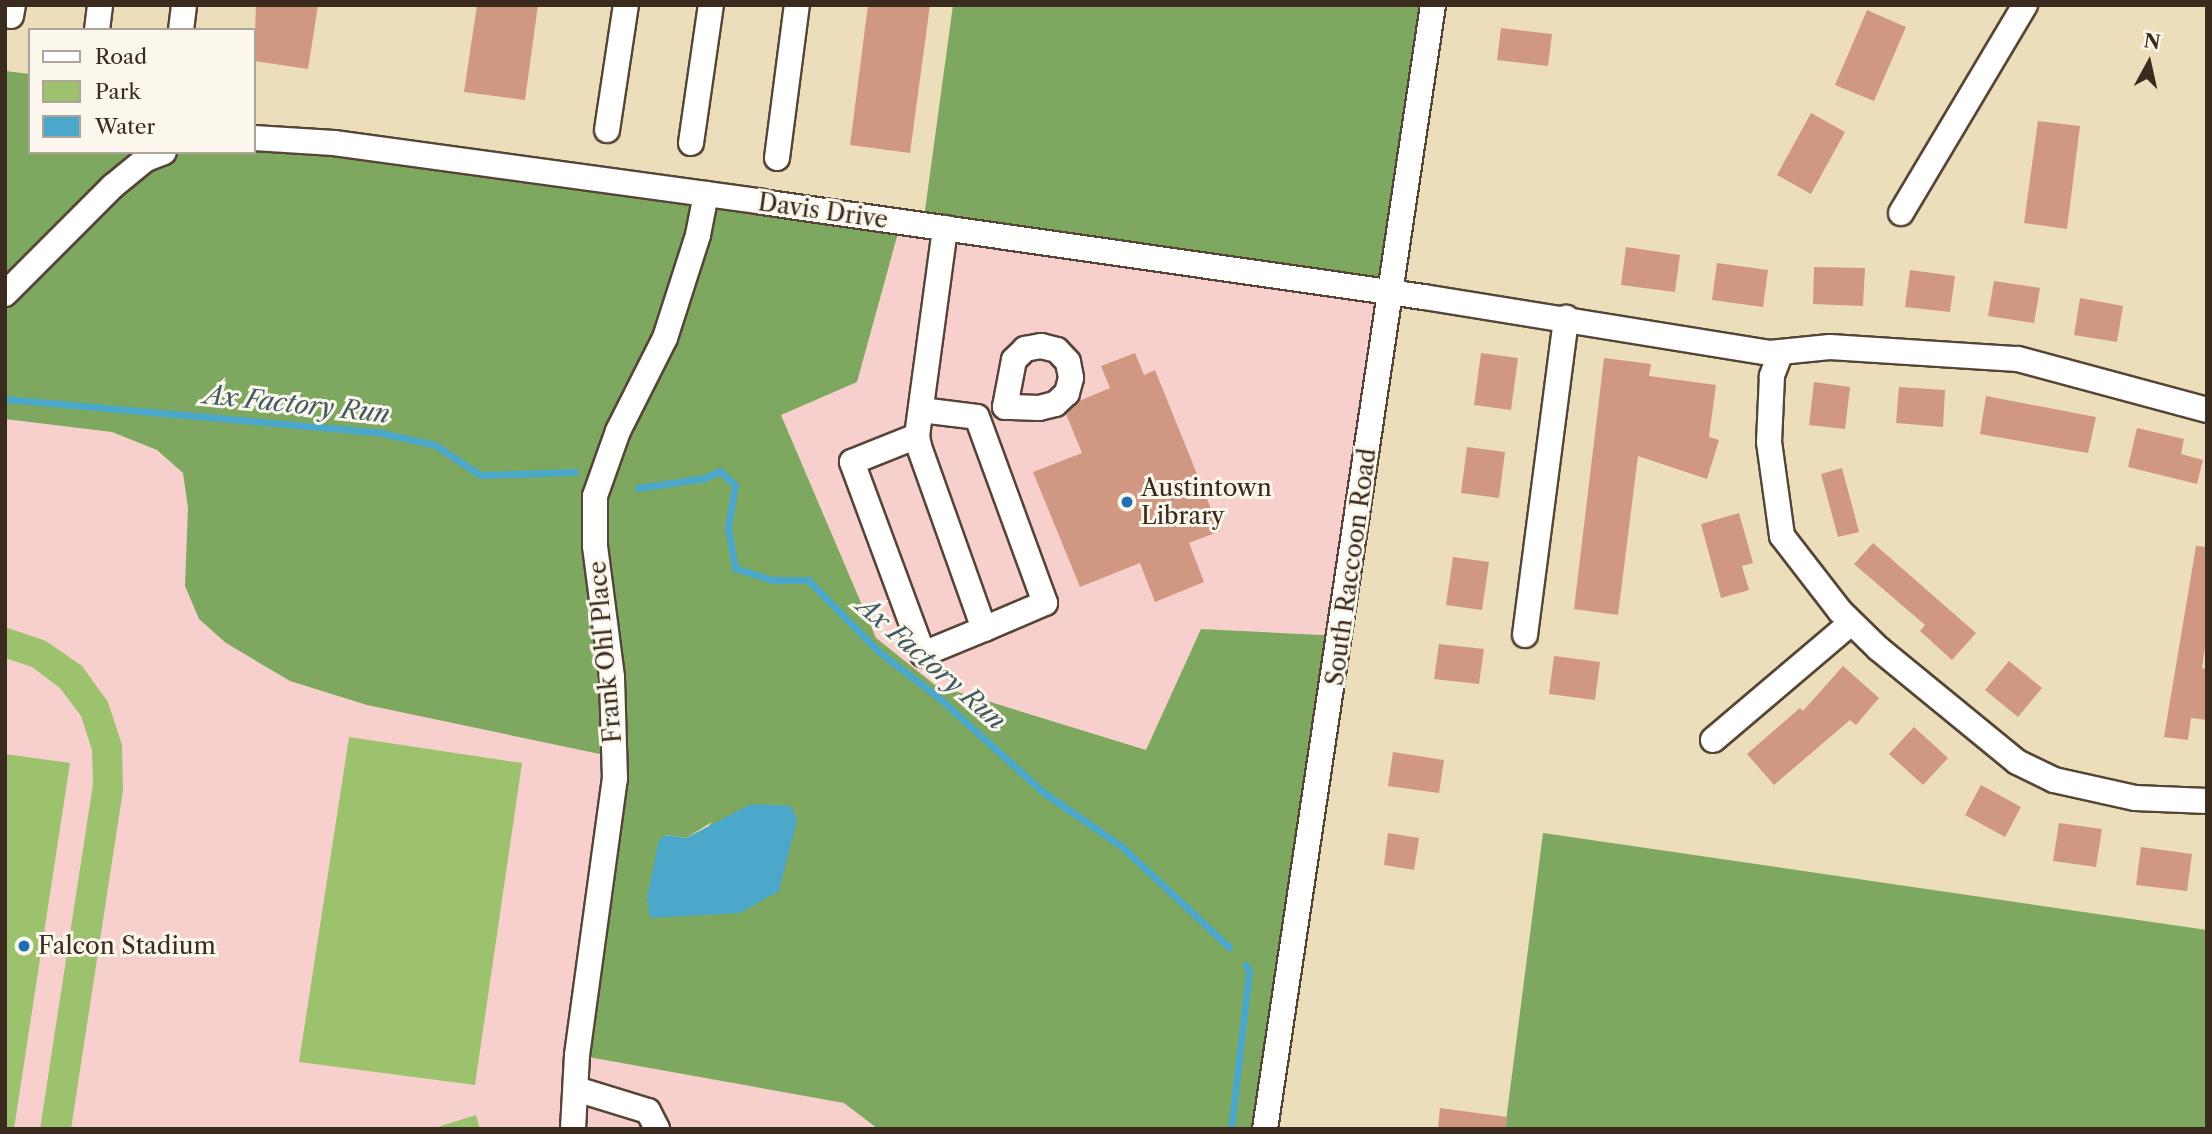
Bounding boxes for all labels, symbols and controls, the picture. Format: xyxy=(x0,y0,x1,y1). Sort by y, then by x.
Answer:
legend xyxy=(28,28,256,154)
north arrow xyxy=(2114,28,2184,98)
text: N xyxy=(2142,29,2162,54)
text: Road xyxy=(95,44,147,69)
text: Park xyxy=(95,79,141,104)
text: Water xyxy=(95,114,155,139)
street label: Davis Drive xyxy=(756,188,890,234)
water label: Ax Factory Run xyxy=(203,380,391,430)
street label: South Raccoon Road xyxy=(1320,446,1382,688)
place label: Austintown Library xyxy=(1141,474,1272,530)
marker: Austintown Library xyxy=(1119,494,1135,510)
street label: Frank Ohl Place xyxy=(583,559,627,745)
water label: Ax Factory Run xyxy=(850,591,1012,737)
place label: Falcon Stadium xyxy=(38,932,216,960)
marker: Falcon Stadium xyxy=(16,938,32,954)

